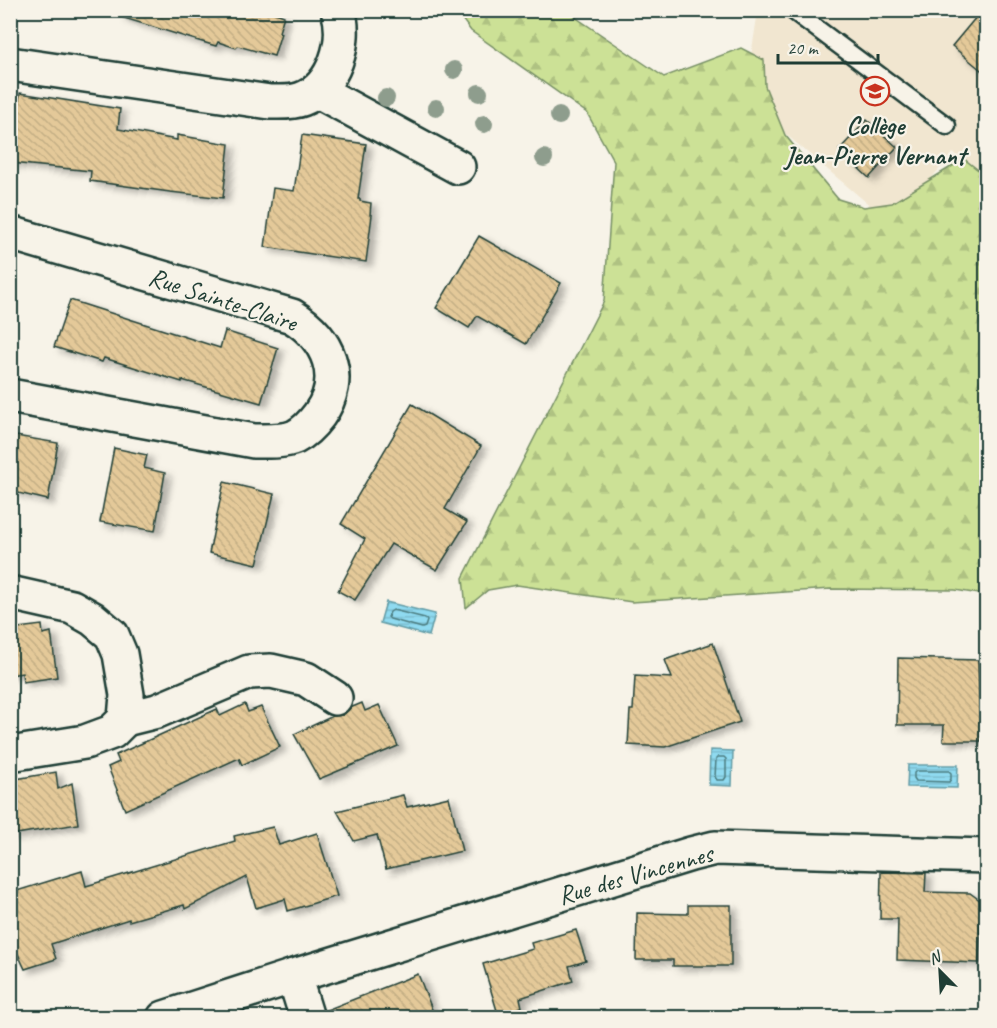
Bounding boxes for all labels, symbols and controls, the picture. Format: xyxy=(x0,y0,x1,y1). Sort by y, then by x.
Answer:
scale bar xyxy=(778,27,878,65)
text: 20 m xyxy=(787,37,820,59)
school or university icon: Collège Jean-Pierre Vernant xyxy=(859,75,891,107)
place label: Collège Jean-Pierre Vernant xyxy=(783,109,970,172)
street label: Rue Sainte-Claire xyxy=(145,260,303,339)
street label: Rue des Vincennes xyxy=(554,836,718,912)
north arrow xyxy=(910,941,970,1001)
text: N xyxy=(926,946,946,969)

